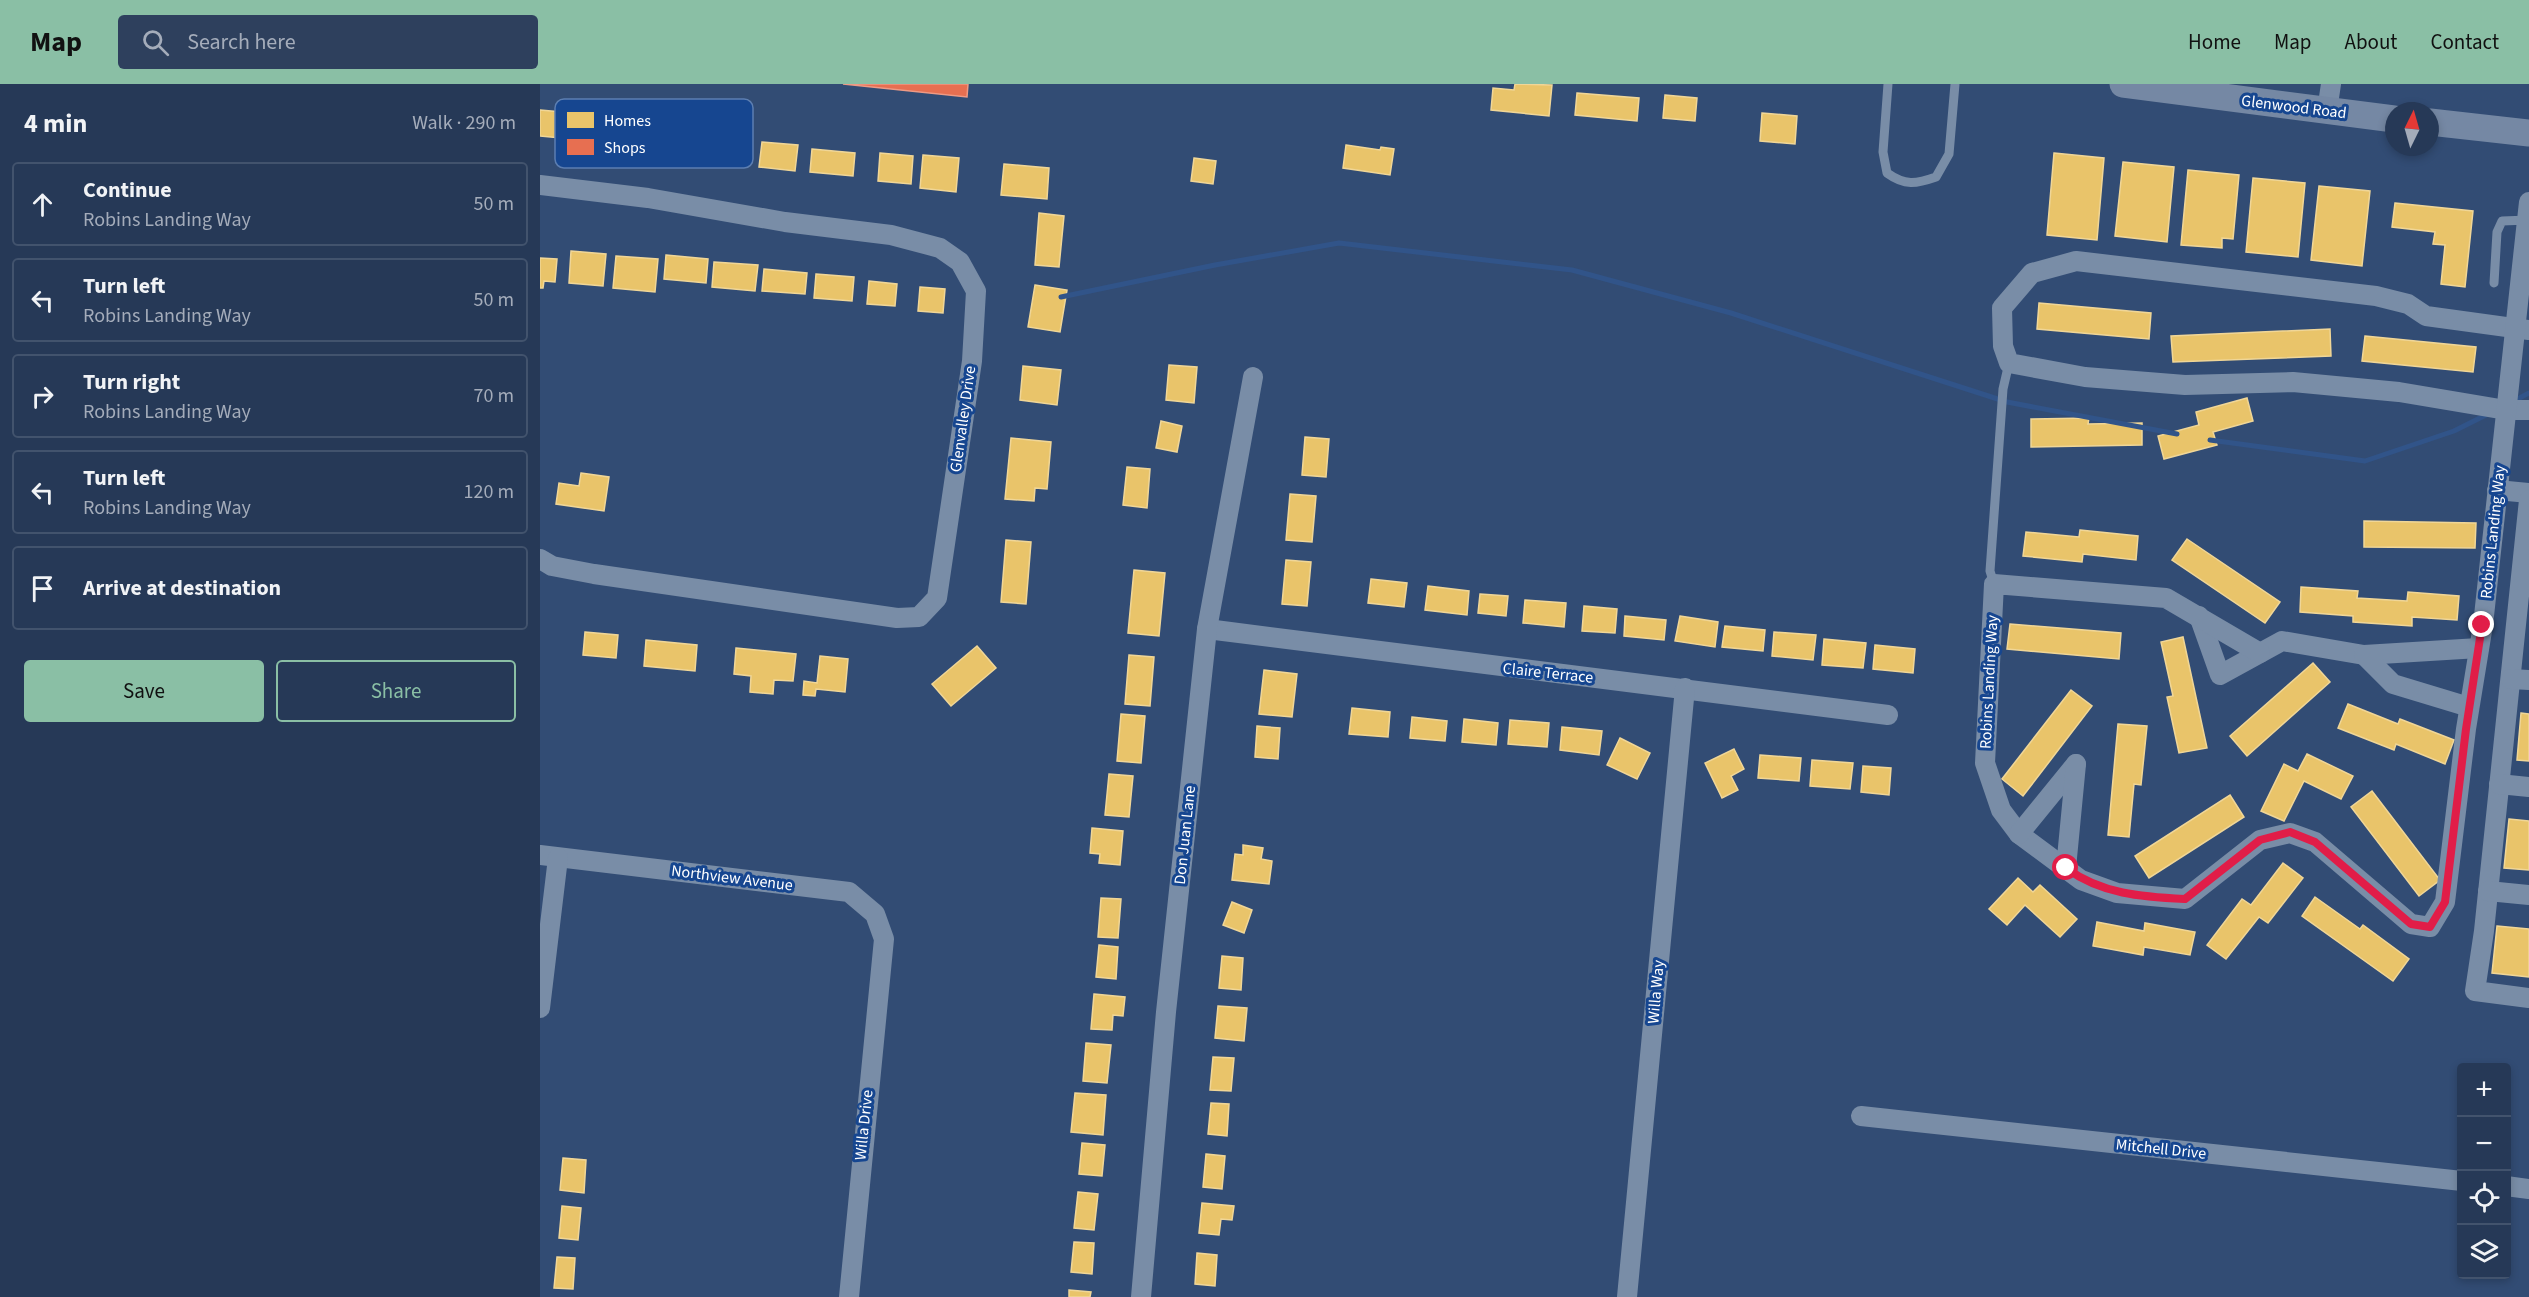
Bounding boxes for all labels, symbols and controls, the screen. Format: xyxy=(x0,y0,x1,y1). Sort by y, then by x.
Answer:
search box xyxy=(118,15,538,69)
text: Map xyxy=(30,22,82,62)
icon: search xyxy=(139,26,172,59)
text: Search here xyxy=(187,26,296,58)
text: Home xyxy=(2188,27,2241,57)
text: Map xyxy=(2274,27,2312,57)
text: About xyxy=(2345,27,2397,57)
text: Contact xyxy=(2430,27,2499,57)
street label: Glenwood Road xyxy=(2240,90,2348,124)
legend xyxy=(555,99,753,168)
north arrow xyxy=(2385,102,2439,156)
text: 4 min xyxy=(24,105,87,142)
text: Walk · 290 m xyxy=(412,109,516,137)
text: Homes xyxy=(604,110,651,132)
text: Shops xyxy=(604,137,646,159)
text: Continue xyxy=(83,174,172,206)
icon: ahead xyxy=(26,188,59,221)
text: 50 m xyxy=(474,190,514,218)
text: Robins Landing Way xyxy=(83,206,251,234)
text: Turn left xyxy=(83,270,165,302)
icon: left xyxy=(26,284,59,317)
text: 50 m xyxy=(474,286,514,314)
text: Robins Landing Way xyxy=(83,302,251,330)
street label: Glenvalley Drive xyxy=(945,364,981,474)
text: Turn right xyxy=(83,366,180,398)
icon: right xyxy=(26,380,59,413)
text: 70 m xyxy=(474,382,514,410)
text: Robins Landing Way xyxy=(83,398,251,426)
text: Turn left xyxy=(83,462,165,494)
street label: Robins Landing Way xyxy=(2475,464,2511,600)
icon: left xyxy=(26,476,59,509)
text: 120 m xyxy=(464,478,514,506)
text: Robins Landing Way xyxy=(83,494,251,522)
icon: arrive xyxy=(26,572,59,605)
text: Arrive at destination xyxy=(83,572,281,604)
route end xyxy=(2468,611,2494,637)
street label: Robins Landing Way xyxy=(1974,614,2004,750)
street label: Claire Terrace xyxy=(1502,657,1594,689)
button: Save xyxy=(24,660,264,722)
button: Share xyxy=(276,660,516,722)
street label: Don Juan Lane xyxy=(1169,784,1201,886)
route start xyxy=(2052,854,2078,880)
street label: Northview Avenue xyxy=(670,860,794,896)
street label: Willa Way xyxy=(1642,959,1670,1025)
map controls xyxy=(2457,1063,2511,1279)
button: + xyxy=(2457,1063,2511,1117)
street label: Willa Drive xyxy=(849,1089,879,1161)
button: − xyxy=(2457,1117,2511,1171)
street label: Mitchell Drive xyxy=(2115,1133,2207,1165)
button: locate xyxy=(2457,1171,2511,1225)
button: layers xyxy=(2457,1225,2511,1279)

